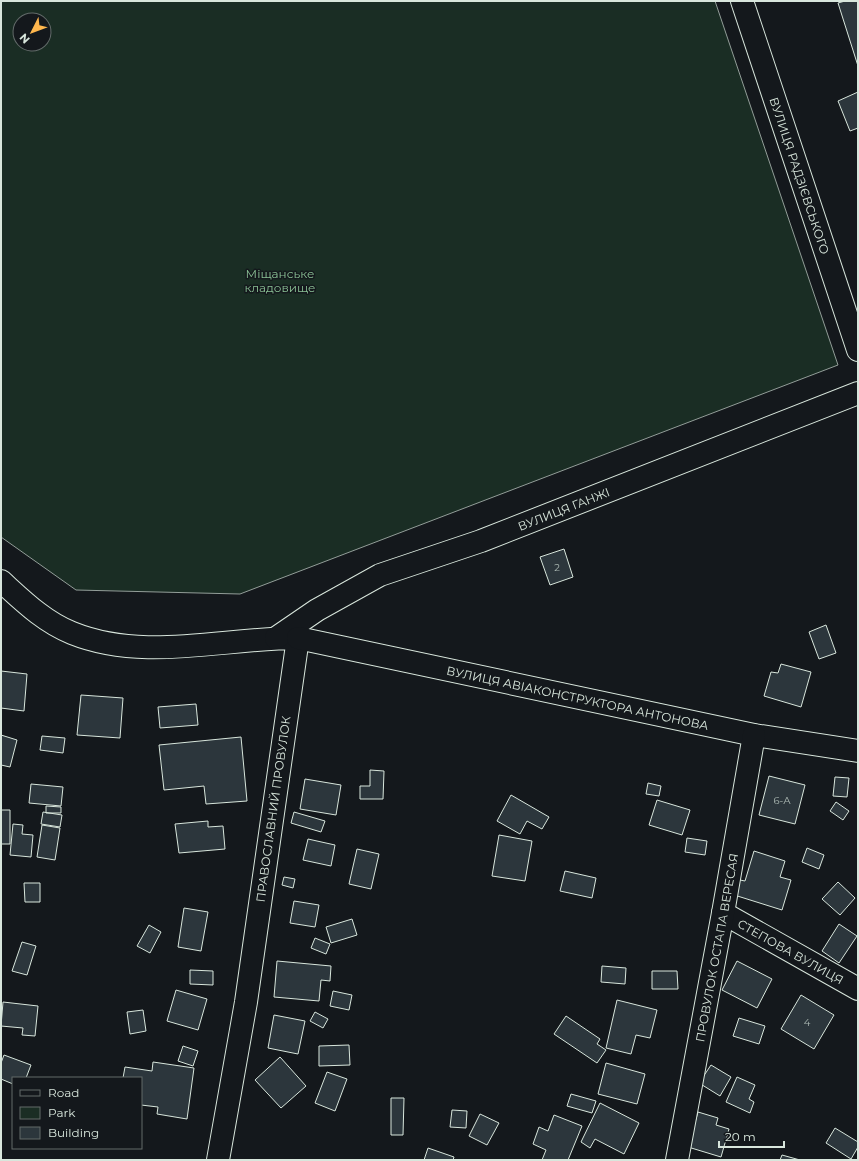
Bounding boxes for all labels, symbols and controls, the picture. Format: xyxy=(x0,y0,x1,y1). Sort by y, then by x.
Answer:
north arrow xyxy=(12,12,52,52)
text: N xyxy=(16,31,33,47)
street label: ВУЛИЦЯ РАДЗІЄВСЬКОГО xyxy=(767,95,833,256)
park label: Міщанське кладовище xyxy=(244,266,316,295)
street label: ВУЛИЦЯ ГАНЖІ xyxy=(515,484,612,533)
house number: 2 xyxy=(554,561,560,574)
street label: ВУЛИЦЯ АВІАКОНСТРУКТОРА АНТОНОВА xyxy=(445,662,710,733)
street label: ПРАВОСЛАВНИЙ ПРОВУЛОК xyxy=(252,714,294,903)
house number: 6-А xyxy=(773,794,791,807)
street label: ПРОВУЛОК ОСТАПА ВЕРЕСАЯ xyxy=(692,852,741,1043)
street label: СТЕПОВА ВУЛИЦЯ xyxy=(735,915,847,987)
house number: 4 xyxy=(804,1016,811,1029)
legend xyxy=(12,1077,142,1149)
text: Road xyxy=(48,1085,79,1100)
text: Park xyxy=(48,1105,76,1120)
scale bar xyxy=(719,1123,784,1149)
text: Building xyxy=(48,1125,99,1140)
text: 20 m xyxy=(725,1129,756,1144)

